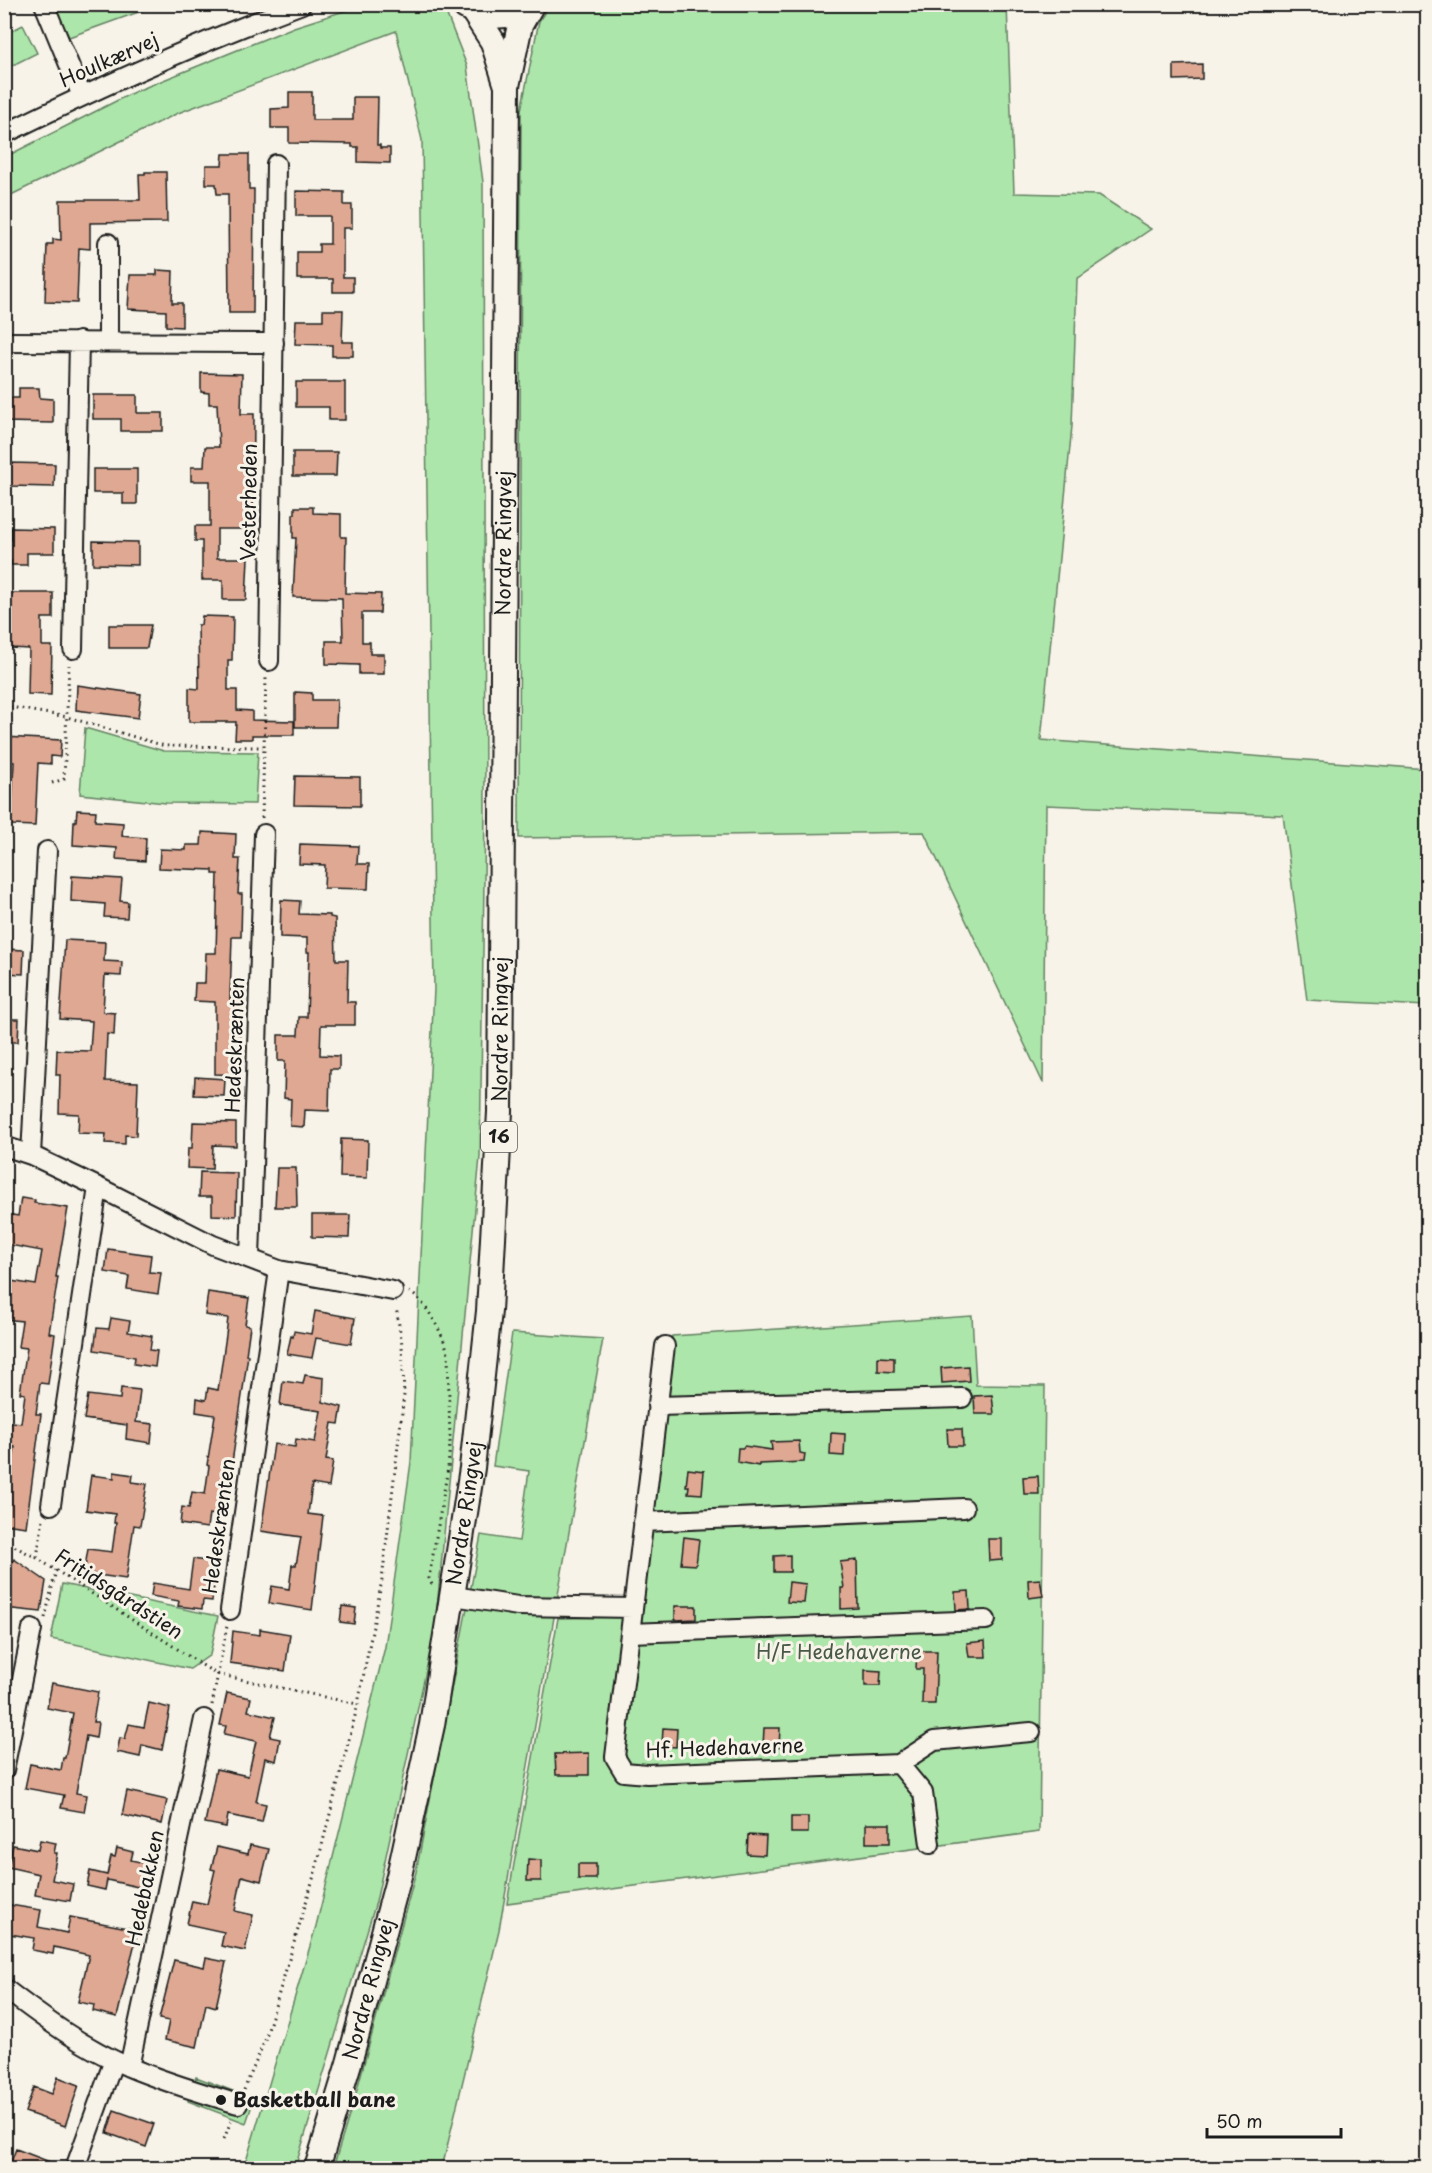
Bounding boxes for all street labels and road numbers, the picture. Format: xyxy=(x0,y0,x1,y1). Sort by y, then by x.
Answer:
street label: Houlkærvej xyxy=(54,24,163,94)
street label: Vesterheden xyxy=(232,443,264,561)
street label: Nordre Ringvej xyxy=(487,470,518,616)
street label: Nordre Ringvej xyxy=(484,956,515,1102)
street label: Hedeskrænten xyxy=(217,976,251,1114)
road number: 16 xyxy=(481,1122,517,1152)
street label: Nordre Ringvej xyxy=(438,1440,489,1588)
street label: Hedeskrænten xyxy=(194,1456,242,1595)
street label: Fritidsgårdstien xyxy=(49,1540,190,1646)
street label: Hf. Hedehaverne xyxy=(645,1729,805,1765)
street label: Hedebakken xyxy=(117,1827,171,1949)
street label: Nordre Ringvej xyxy=(334,1915,401,2063)

